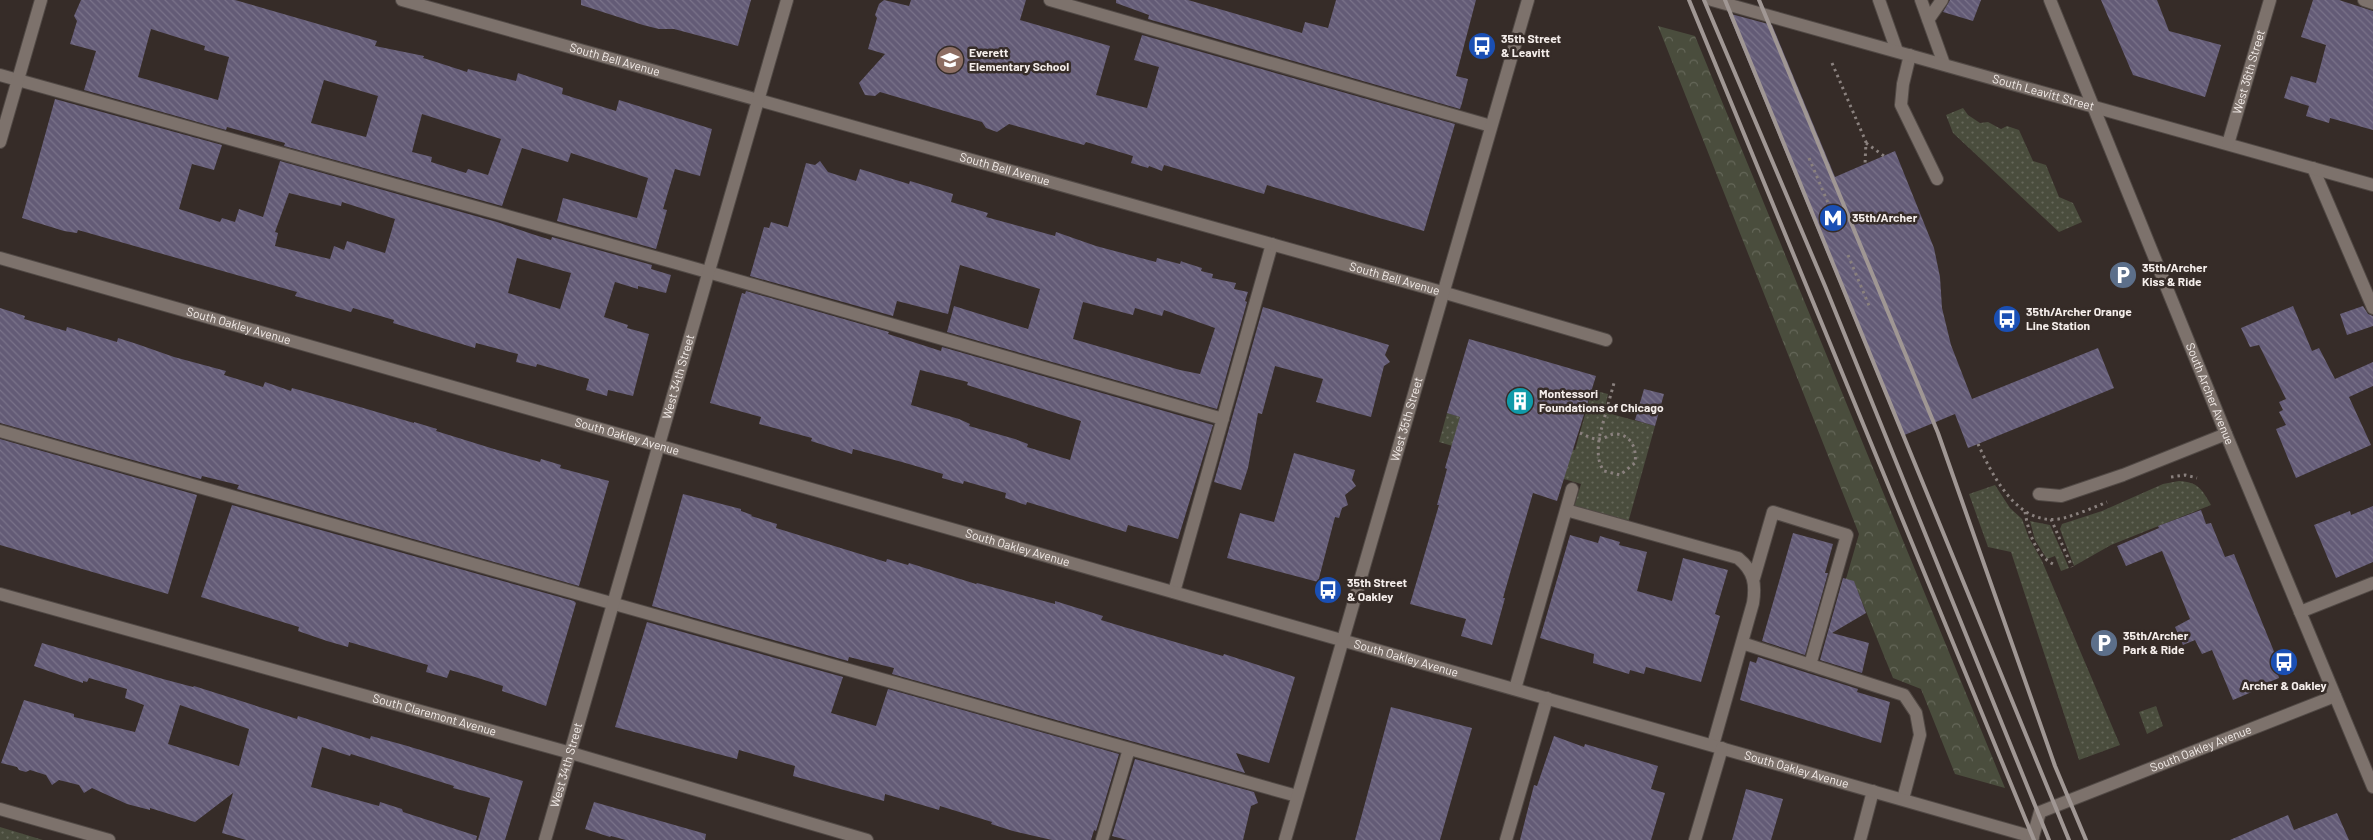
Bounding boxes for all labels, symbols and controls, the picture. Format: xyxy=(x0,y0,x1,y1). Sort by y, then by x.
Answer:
street label: West 36th Street xyxy=(2229,28,2267,116)
bus stop icon: 35th Street & Leavitt xyxy=(1467,31,1497,61)
place label: 35th Street & Leavitt xyxy=(1501,31,1562,59)
street label: South Bell Avenue xyxy=(568,39,662,78)
school or university icon: Everett Elementary School xyxy=(935,45,965,75)
place label: Everett Elementary School xyxy=(969,45,1069,73)
street label: South Leavitt Street xyxy=(1991,71,2096,113)
street label: South Bell Avenue xyxy=(958,149,1052,188)
metro station icon: 35th/Archer xyxy=(1818,203,1848,233)
place label: 35th/Archer xyxy=(1852,210,1918,224)
street label: South Bell Avenue xyxy=(1348,258,1442,297)
parking icon: 35th/Archer Kiss & Ride xyxy=(2108,260,2138,290)
place label: 35th/Archer Kiss & Ride xyxy=(2142,260,2208,288)
street label: South Oakley Avenue xyxy=(185,303,293,346)
bus stop icon: 35th/Archer Orange Line Station xyxy=(1992,304,2022,334)
place label: 35th/Archer Orange Line Station xyxy=(2026,304,2132,332)
street label: West 34th Street xyxy=(659,333,696,421)
street label: South Archer Avenue xyxy=(2184,340,2238,447)
street label: West 35th Street xyxy=(1387,375,1425,463)
building icon: Montessori Foundations of Chicago xyxy=(1505,386,1535,416)
place label: Montessori Foundations of Chicago xyxy=(1539,386,1664,414)
street label: South Oakley Avenue xyxy=(574,414,681,457)
street label: South Oakley Avenue xyxy=(964,525,1072,568)
bus stop icon: 35th Street & Oakley xyxy=(1313,575,1343,605)
place label: 35th Street & Oakley xyxy=(1347,575,1408,603)
parking icon: 35th/Archer Park & Ride xyxy=(2089,628,2119,658)
place label: 35th/Archer Park & Ride xyxy=(2123,628,2189,656)
street label: South Oakley Avenue xyxy=(1353,636,1460,679)
bus stop icon: Archer & Oakley xyxy=(2269,647,2299,677)
place label: Archer & Oakley xyxy=(2241,678,2327,692)
street label: South Claremont Avenue xyxy=(371,690,498,738)
street label: West 34th Street xyxy=(547,721,584,809)
street label: South Oakley Avenue xyxy=(2148,722,2253,774)
street label: South Oakley Avenue xyxy=(1743,747,1851,790)

